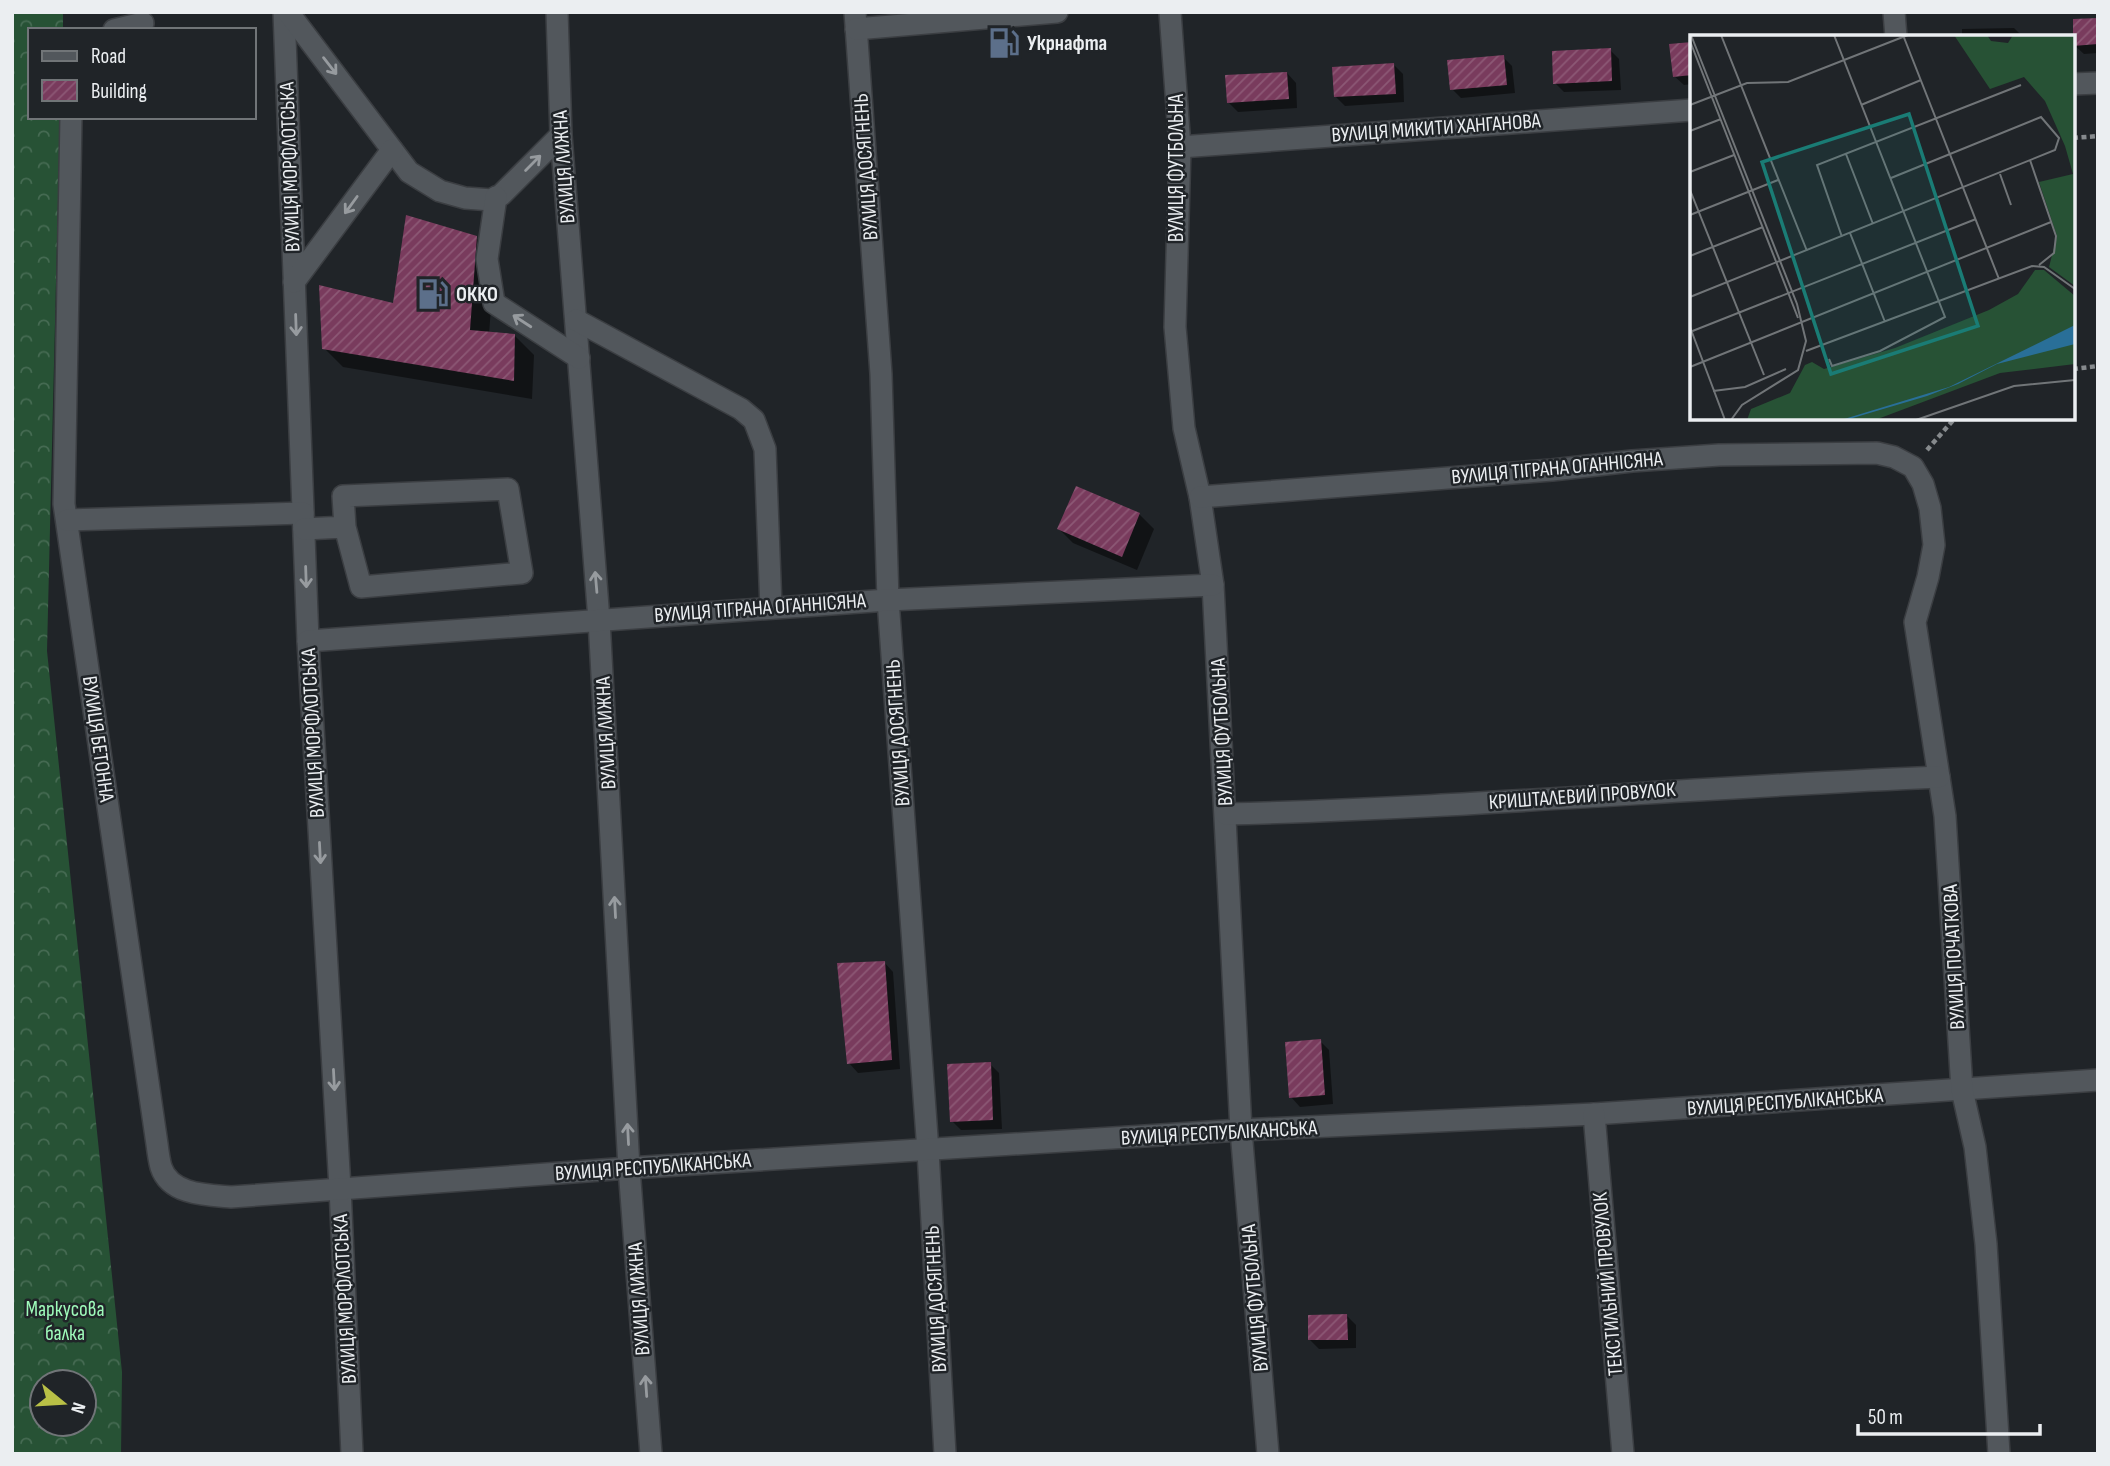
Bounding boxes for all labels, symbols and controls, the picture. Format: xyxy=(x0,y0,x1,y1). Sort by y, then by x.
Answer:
fuel station icon: Укрнафта xyxy=(987,26,1021,60)
legend xyxy=(28,28,256,119)
place label: Укрнафта xyxy=(1027,31,1107,56)
inset map xyxy=(1690,35,2075,420)
text: Road xyxy=(91,44,126,69)
one-way arrow xyxy=(323,57,338,75)
text: Building xyxy=(91,79,147,104)
street label: ВУЛИЦЯ МОРФЛОТСЬКА xyxy=(275,81,305,252)
street label: ВУЛИЦЯ ДОСЯГНЕНЬ xyxy=(848,93,884,241)
street label: ВУЛИЦЯ ФУТБОЛЬНА xyxy=(1164,93,1189,242)
street label: ВУЛИЦЯ МИКИТИ ХАНГАНОВА xyxy=(1331,108,1542,148)
street label: ВУЛИЦЯ ЛИЖНА xyxy=(548,109,580,224)
one-way arrow xyxy=(524,155,541,172)
one-way arrow xyxy=(344,195,358,214)
fuel station icon: ОККО xyxy=(416,277,450,311)
place label: ОККО xyxy=(456,282,498,307)
one-way arrow xyxy=(289,314,303,337)
one-way arrow xyxy=(512,314,532,328)
street label: ВУЛИЦЯ ТІГРАНА ОГАННІСЯНА xyxy=(1450,446,1665,490)
one-way arrow xyxy=(299,565,312,588)
one-way arrow xyxy=(589,571,602,594)
street label: ВУЛИЦЯ ТІГРАНА ОГАННІСЯНА xyxy=(653,588,868,628)
street label: ВУЛИЦЯ МОРФЛОТСЬКА xyxy=(296,646,330,819)
street label: ВУЛИЦЯ ФУТБОЛЬНА xyxy=(1206,657,1238,806)
street label: ВУЛИЦЯ ДОСЯГНЕНЬ xyxy=(880,659,916,807)
street label: ВУЛИЦЯ БЕТОННА xyxy=(77,674,119,805)
street label: ВУЛИЦЯ ЛИЖНА xyxy=(591,675,621,790)
street label: КРИШТАЛЕВИЙ ПРОВУЛОК xyxy=(1488,777,1677,815)
one-way arrow xyxy=(314,841,327,864)
street label: ВУЛИЦЯ ПОЧАТКОВА xyxy=(1938,883,1970,1030)
one-way arrow xyxy=(609,896,622,919)
one-way arrow xyxy=(328,1069,341,1091)
street label: ВУЛИЦЯ РЕСПУБЛІКАНСЬКА xyxy=(1686,1083,1885,1121)
street label: ВУЛИЦЯ РЕСПУБЛІКАНСЬКА xyxy=(1120,1115,1319,1151)
one-way arrow xyxy=(621,1123,634,1146)
street label: ВУЛИЦЯ РЕСПУБЛІКАНСЬКА xyxy=(554,1148,753,1186)
street label: ТЕКСТИЛЬНИЙ ПРОВУЛОК xyxy=(1587,1191,1628,1377)
street label: ВУЛИЦЯ МОРФЛОТСЬКА xyxy=(328,1212,362,1385)
street label: ВУЛИЦЯ ФУТБОЛЬНА xyxy=(1236,1222,1274,1373)
street label: ВУЛИЦЯ ДОСЯГНЕНЬ xyxy=(920,1225,952,1373)
street label: ВУЛИЦЯ ЛИЖНА xyxy=(623,1241,655,1356)
park label: Маркусова балка xyxy=(25,1297,105,1346)
north arrow xyxy=(28,1368,98,1438)
one-way arrow xyxy=(639,1375,652,1397)
scale bar xyxy=(1858,1392,2040,1436)
text: N xyxy=(65,1399,90,1416)
text: 50 m xyxy=(1868,1405,1903,1430)

